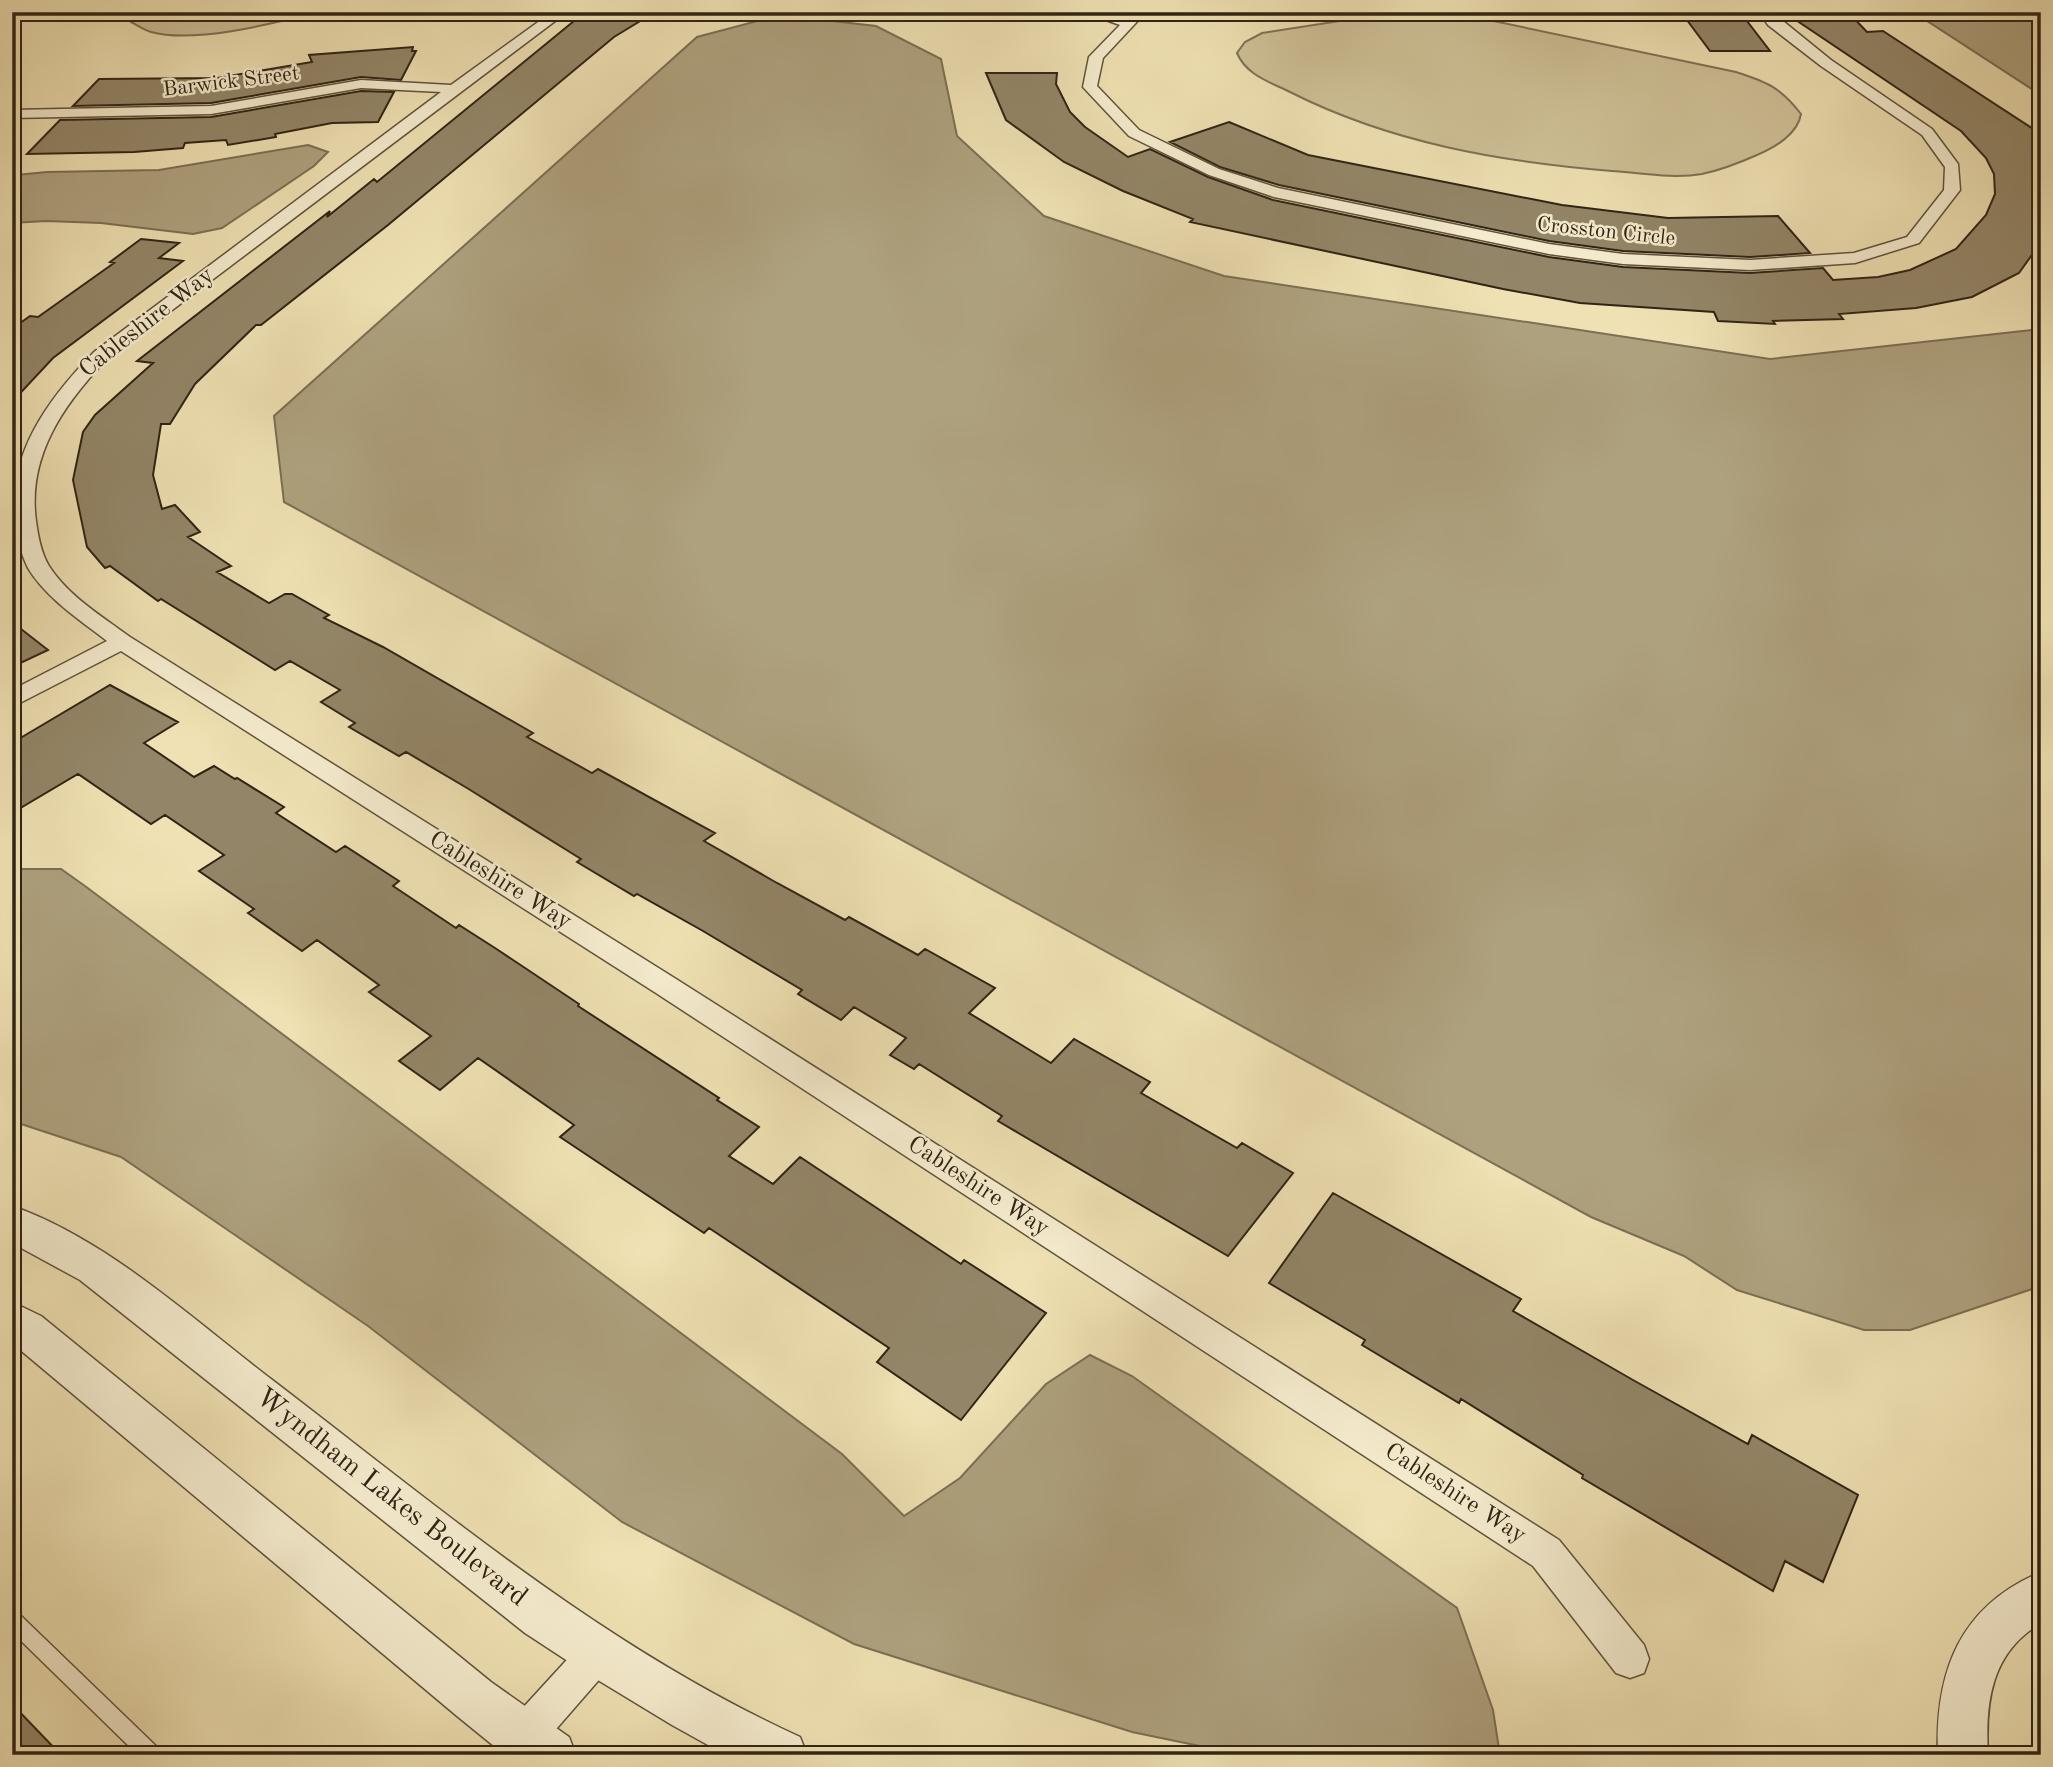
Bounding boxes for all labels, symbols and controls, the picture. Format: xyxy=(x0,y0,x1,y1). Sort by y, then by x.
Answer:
street label: Barwick Street xyxy=(162,63,300,101)
street label: Crosston Circle xyxy=(1536,214,1676,250)
street label: Cableshire Way xyxy=(75,263,219,383)
street label: Cableshire Way xyxy=(424,828,576,935)
street label: Cableshire Way xyxy=(903,1132,1053,1242)
street label: Wyndham Lakes Boulevard xyxy=(250,1383,532,1613)
street label: Cableshire Way xyxy=(1380,1439,1530,1549)

